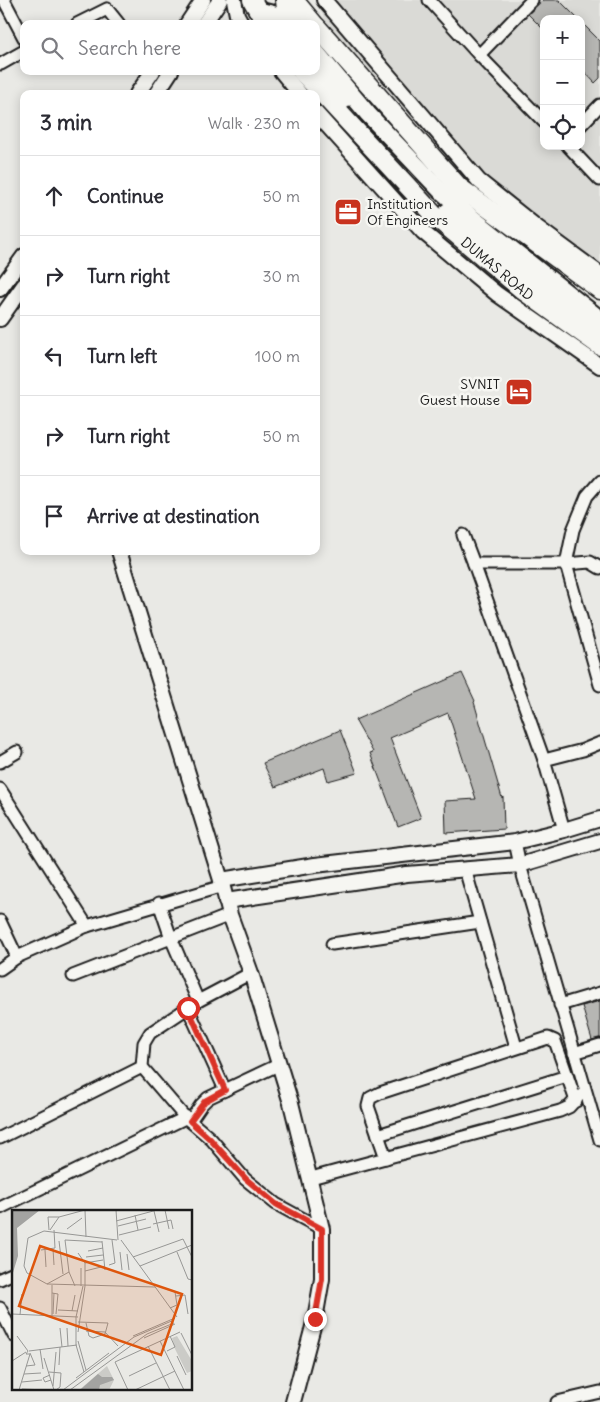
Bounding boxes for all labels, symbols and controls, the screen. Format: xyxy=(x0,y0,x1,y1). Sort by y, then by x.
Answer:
map controls xyxy=(540,15,585,150)
button: + xyxy=(540,15,585,60)
search box xyxy=(20,20,320,75)
icon: search xyxy=(38,34,66,62)
text: Search here xyxy=(78,36,181,60)
button: − xyxy=(540,60,585,105)
button: locate xyxy=(540,105,585,150)
text: 3 min xyxy=(40,109,92,136)
text: Walk · 230 m xyxy=(208,113,300,133)
icon: ahead xyxy=(40,182,68,210)
text: Continue xyxy=(87,184,164,208)
text: 50 m xyxy=(262,186,300,206)
place label: Institution Of Engineers xyxy=(367,195,448,229)
office icon: Institution Of Engineers xyxy=(333,197,363,227)
street label: DUMAS ROAD xyxy=(457,233,537,304)
icon: right xyxy=(40,262,68,290)
text: Turn right xyxy=(87,264,170,288)
text: 30 m xyxy=(263,266,300,286)
icon: left xyxy=(40,342,68,370)
text: Turn left xyxy=(87,344,157,368)
text: 100 m xyxy=(255,346,300,366)
place label: SVNIT Guest House xyxy=(420,375,500,409)
hotel icon: SVNIT Guest House xyxy=(504,377,534,407)
icon: right xyxy=(40,422,68,450)
text: Turn right xyxy=(87,424,170,448)
text: 50 m xyxy=(262,426,300,446)
icon: arrive xyxy=(40,502,68,530)
text: Arrive at destination xyxy=(87,504,260,528)
route start xyxy=(177,997,200,1020)
inset map xyxy=(12,1210,192,1390)
route end xyxy=(304,1308,327,1331)

